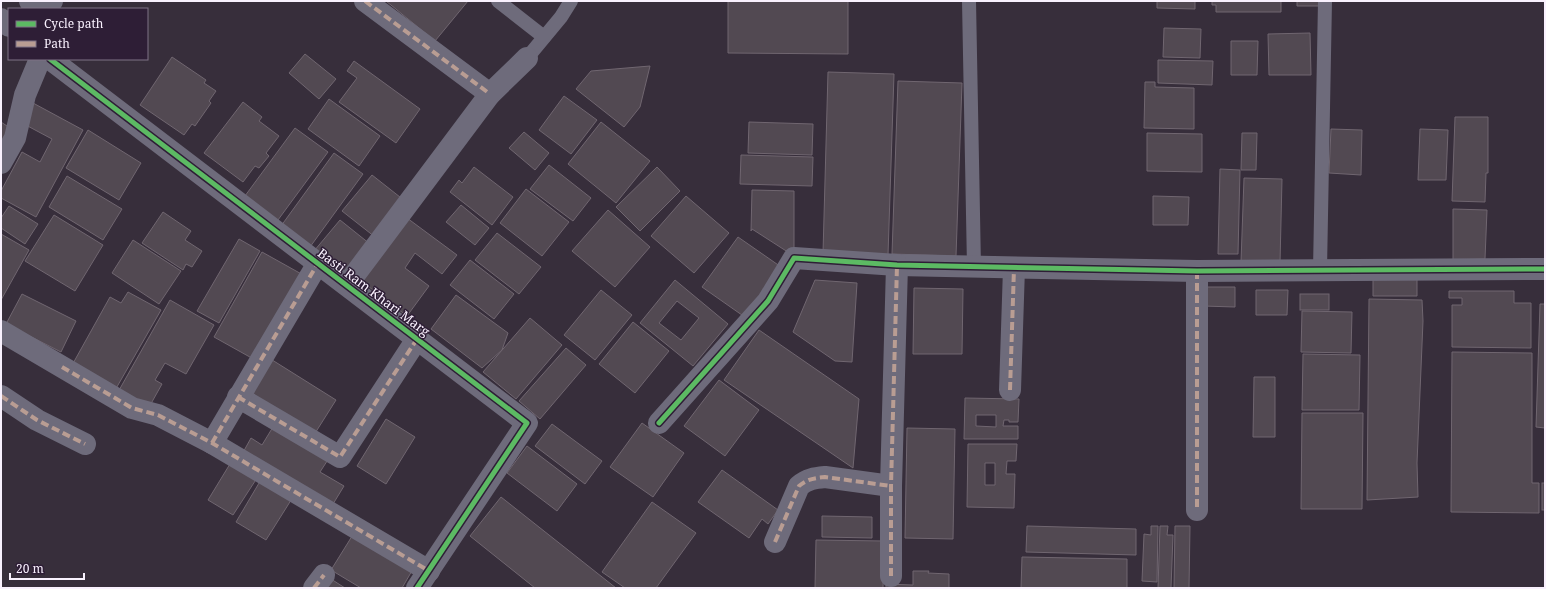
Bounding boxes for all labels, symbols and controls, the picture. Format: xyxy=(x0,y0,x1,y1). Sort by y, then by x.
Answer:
legend xyxy=(8,8,148,60)
text: Cycle path xyxy=(44,15,104,32)
text: Path xyxy=(44,35,70,52)
street label: Basti Ram Khari Marg xyxy=(314,244,434,340)
scale bar xyxy=(10,555,84,581)
text: 20 m xyxy=(16,560,44,577)

